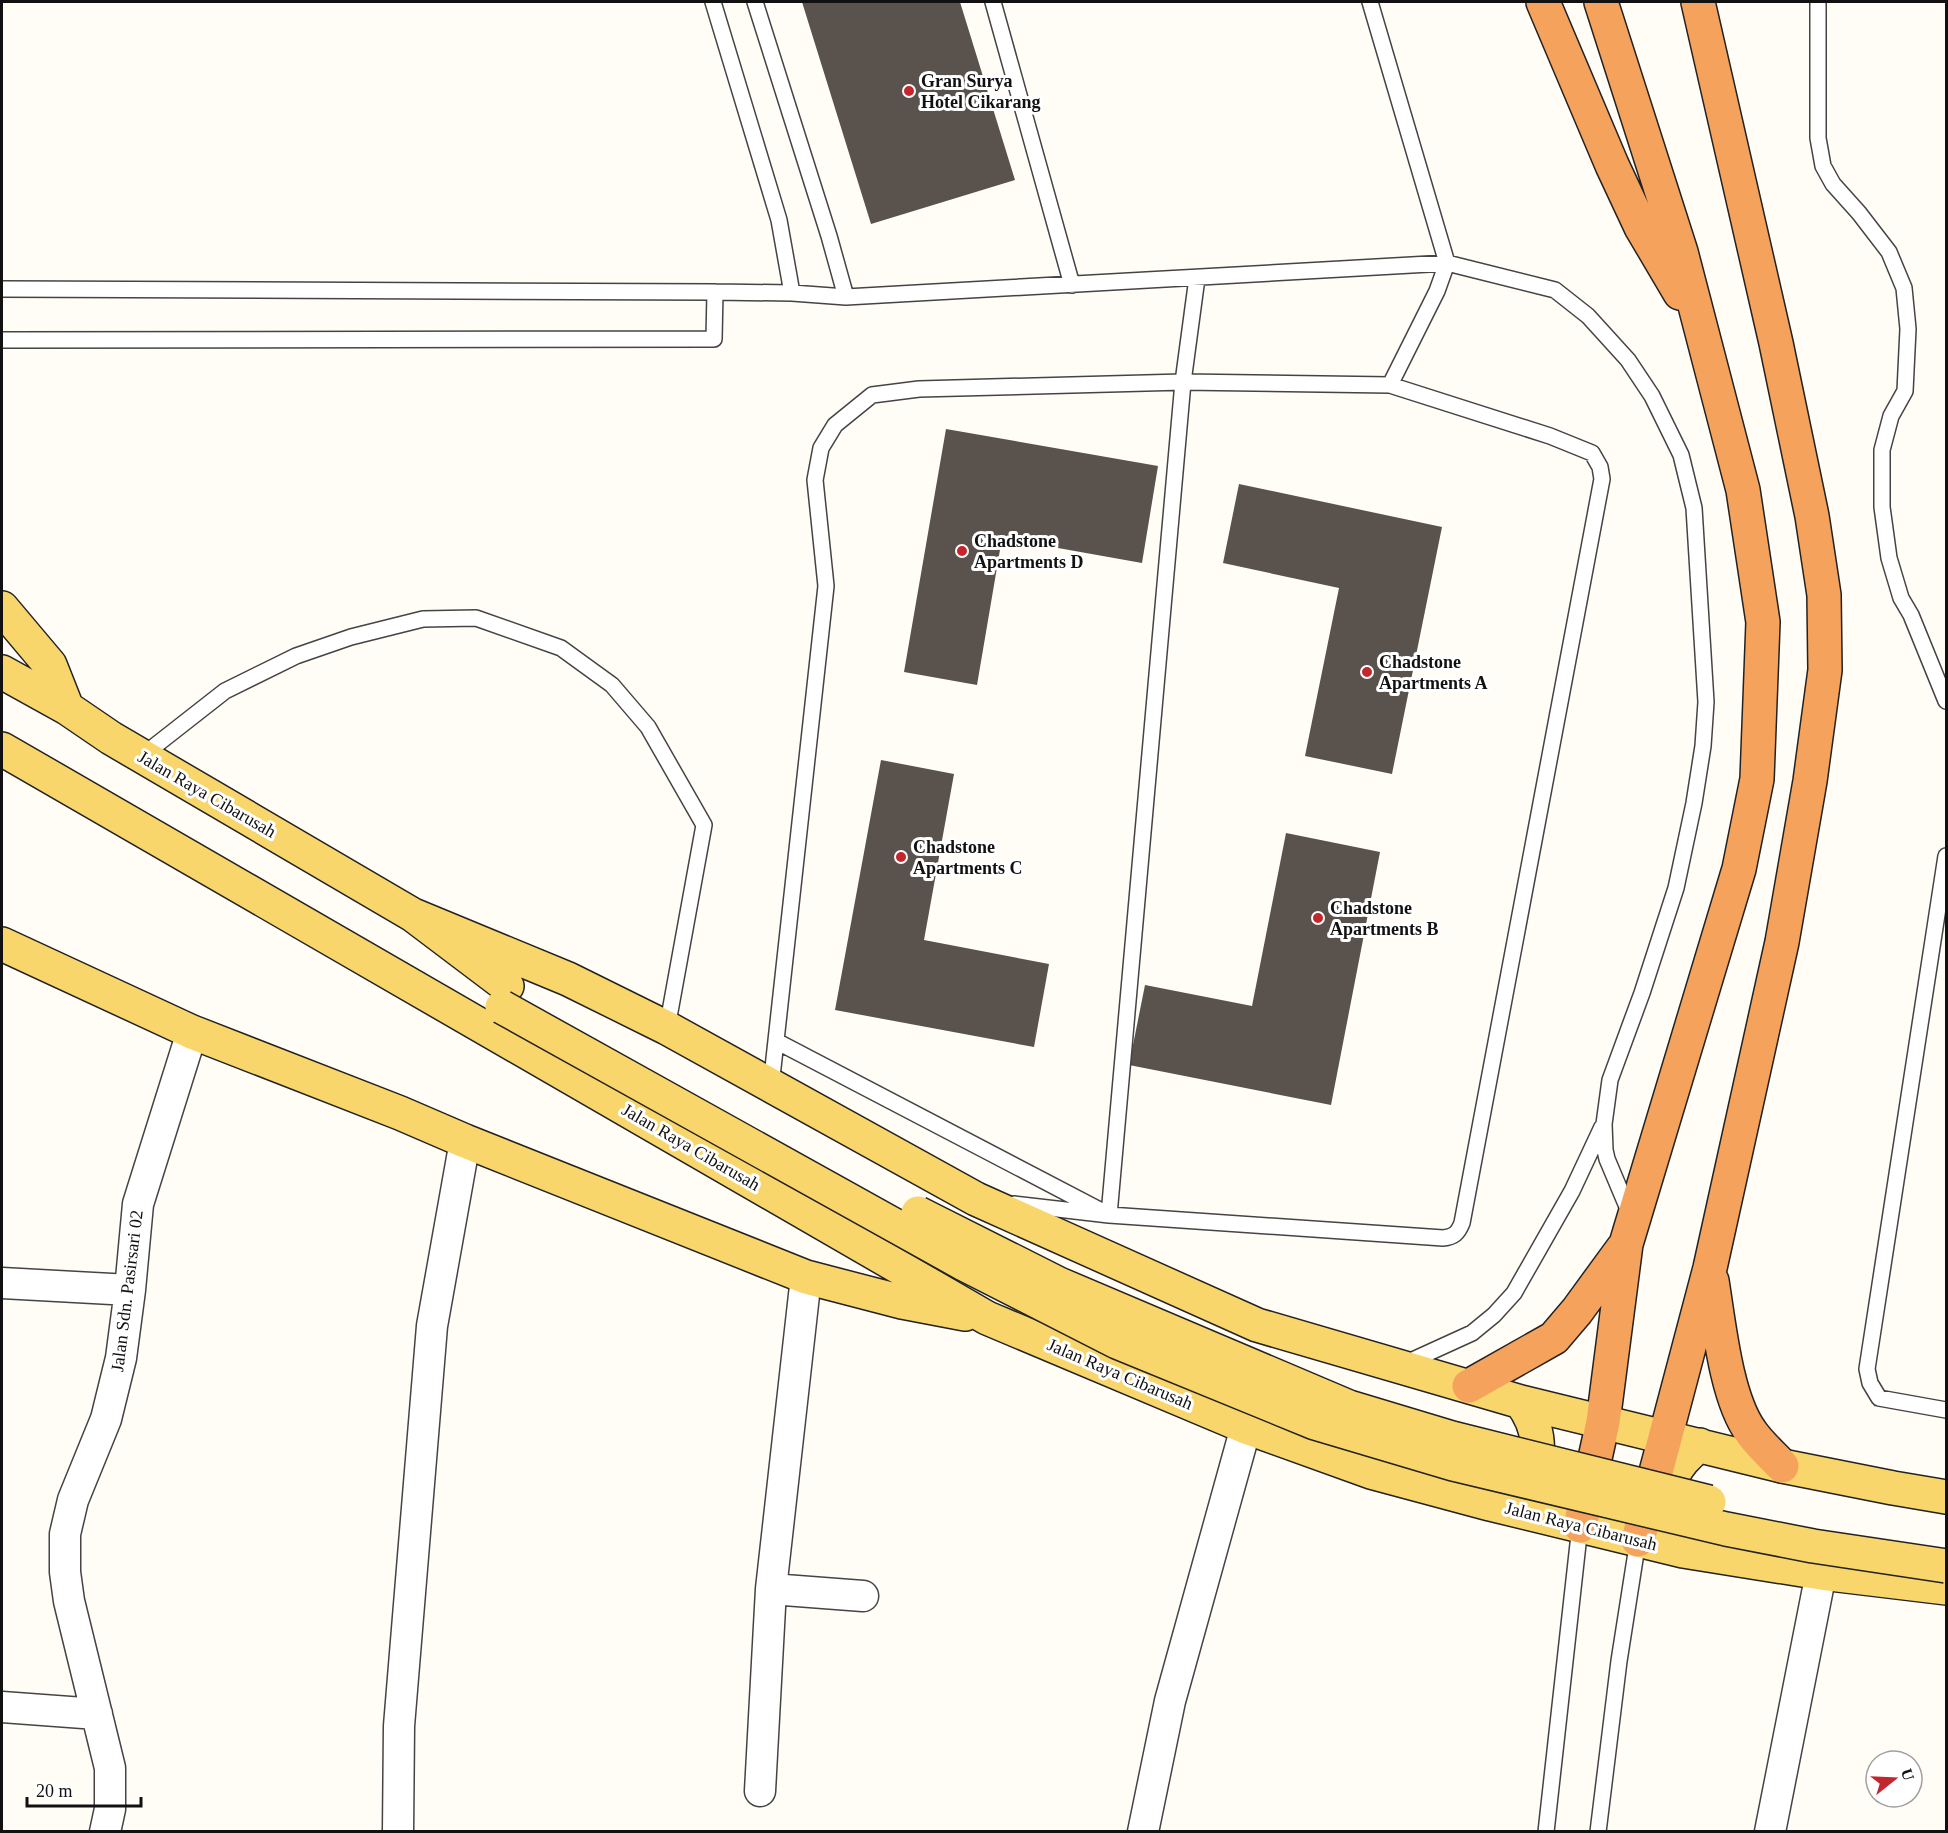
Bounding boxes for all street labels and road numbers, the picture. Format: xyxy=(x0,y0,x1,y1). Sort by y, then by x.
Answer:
street label: Jalan Raya Cibarusah xyxy=(134,746,280,842)
street label: Jalan Raya Cibarusah xyxy=(618,1099,764,1195)
street label: Jalan Sdn. Pasirsari 02 xyxy=(107,1209,147,1373)
street label: Jalan Raya Cibarusah xyxy=(1044,1334,1196,1414)
street label: Jalan Raya Cibarusah xyxy=(1503,1497,1659,1555)

